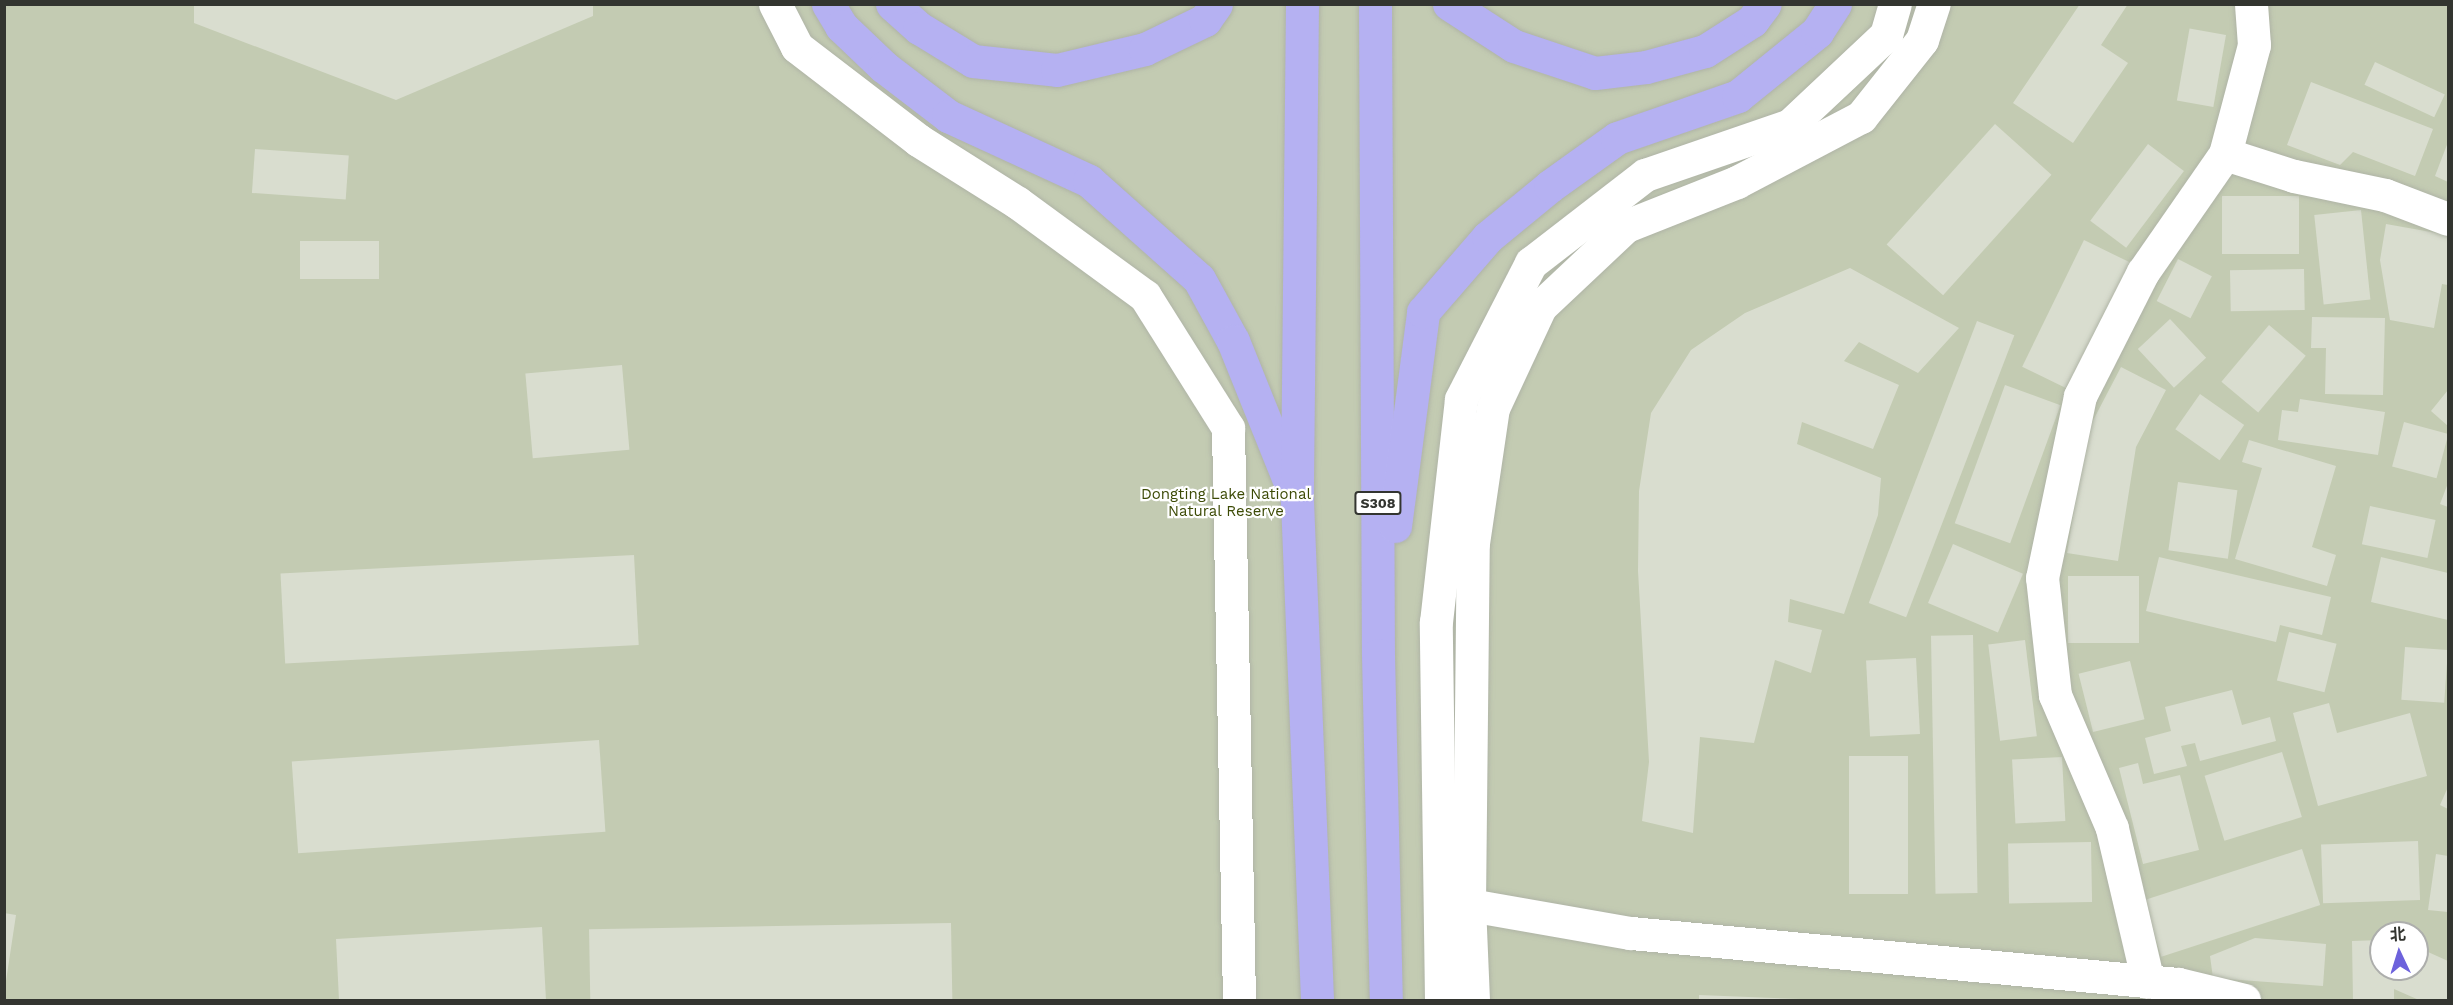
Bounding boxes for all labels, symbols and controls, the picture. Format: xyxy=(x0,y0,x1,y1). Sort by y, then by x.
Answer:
park label: Dongting Lake National Natural Reserve xyxy=(1141,485,1311,520)
road number: S308 xyxy=(1354,492,1402,514)
north arrow xyxy=(2369,921,2429,981)
text: 北 xyxy=(2389,925,2406,945)

